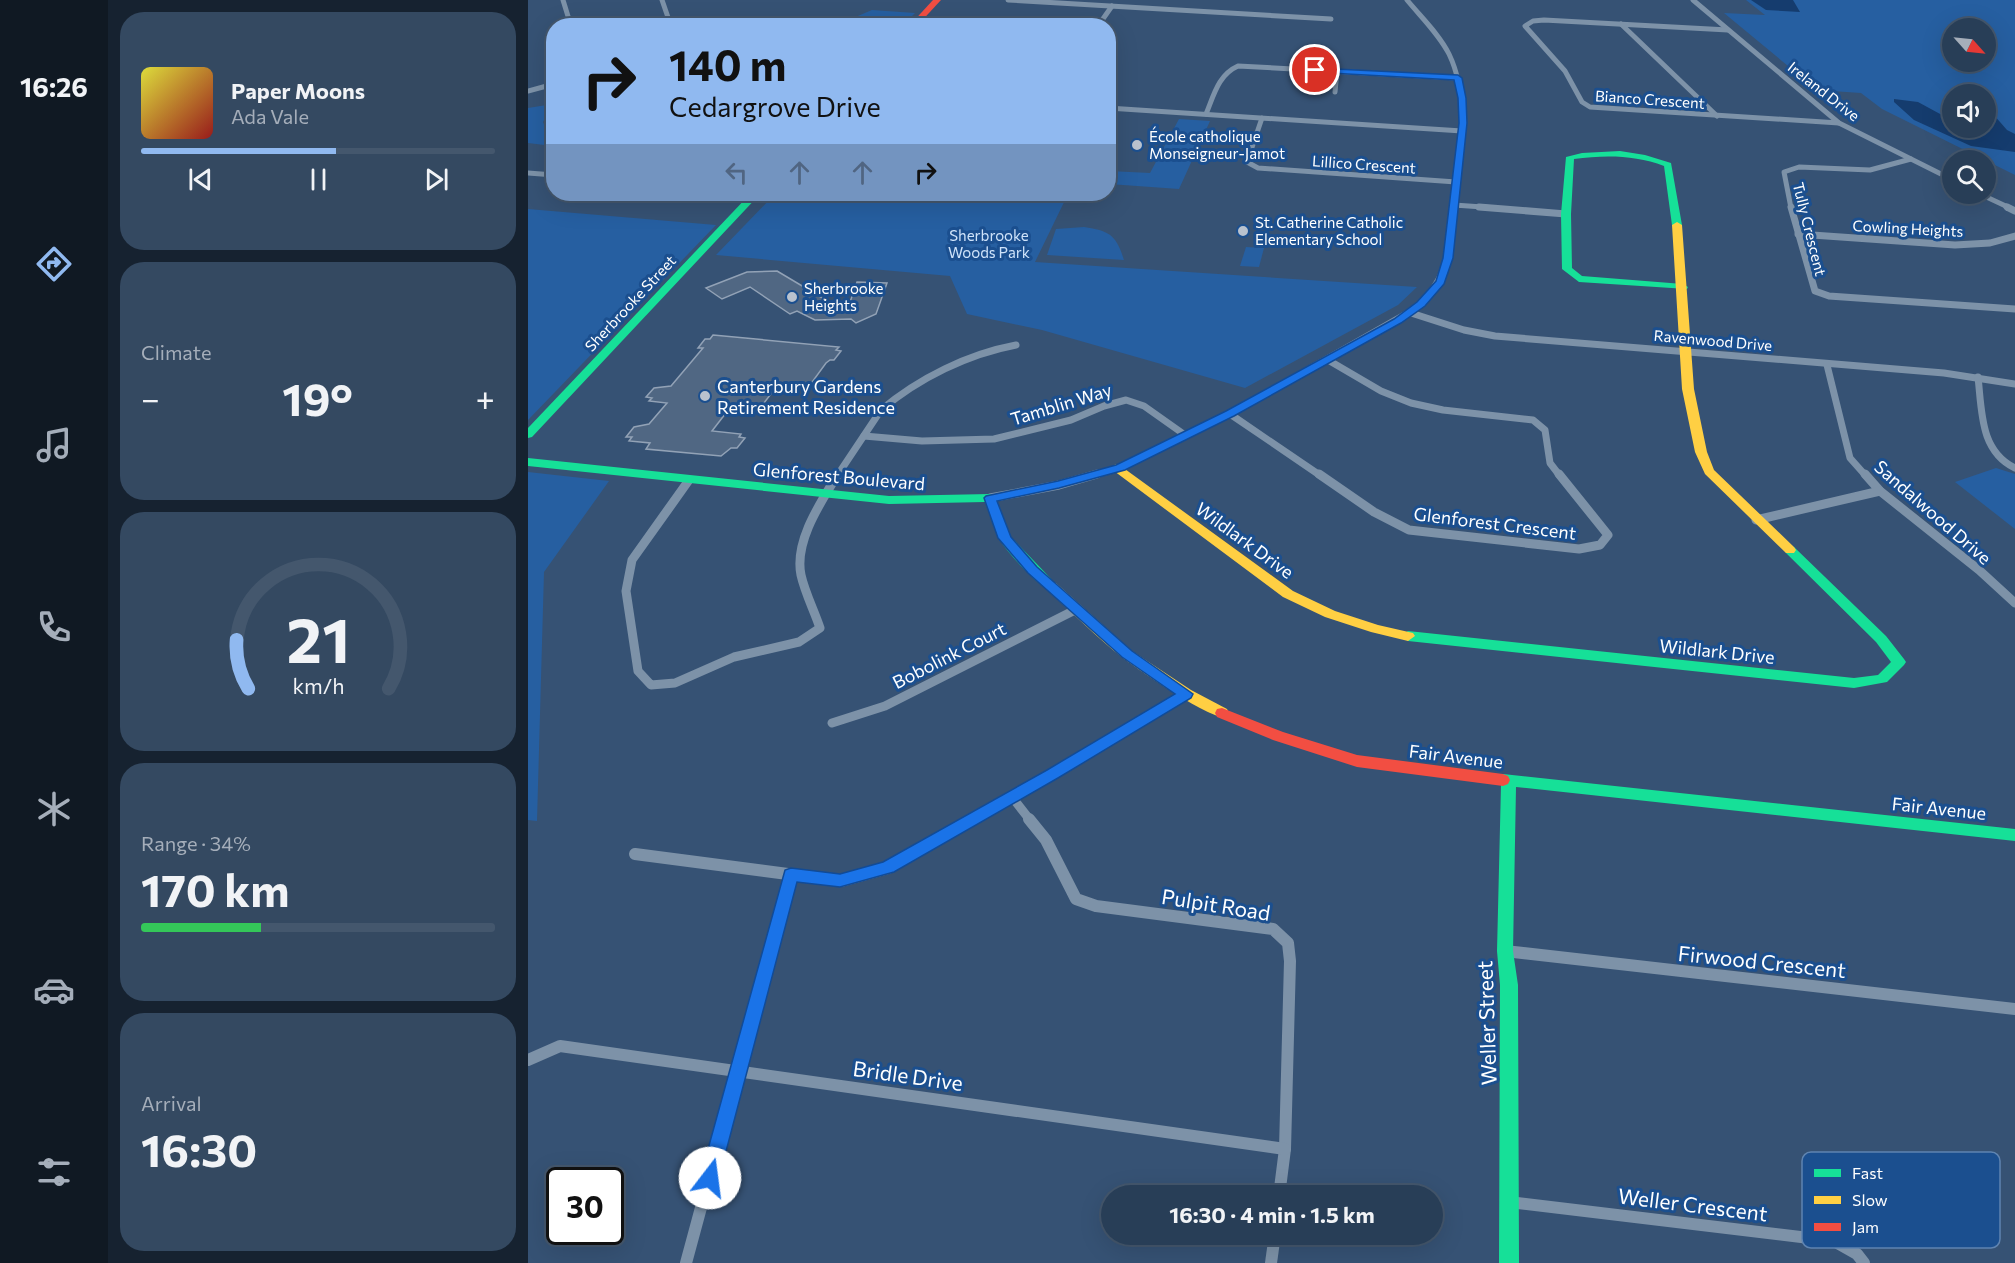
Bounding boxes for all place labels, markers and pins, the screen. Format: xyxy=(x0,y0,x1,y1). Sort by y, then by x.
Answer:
pin xyxy=(1289,44,1340,95)
place label: École catholique Monseigneur-Jamot xyxy=(1149,126,1285,162)
marker: École catholique Monseigneur-Jamot xyxy=(1130,138,1144,152)
place label: St. Catherine Catholic Elementary School xyxy=(1255,213,1403,248)
marker: St. Catherine Catholic Elementary School xyxy=(1236,224,1250,238)
place label: Sherbrooke Heights xyxy=(804,279,884,314)
marker: Sherbrooke Heights xyxy=(785,290,799,304)
place label: Canterbury Gardens Retirement Residence xyxy=(717,375,895,418)
marker: Canterbury Gardens Retirement Residence xyxy=(698,389,712,403)

